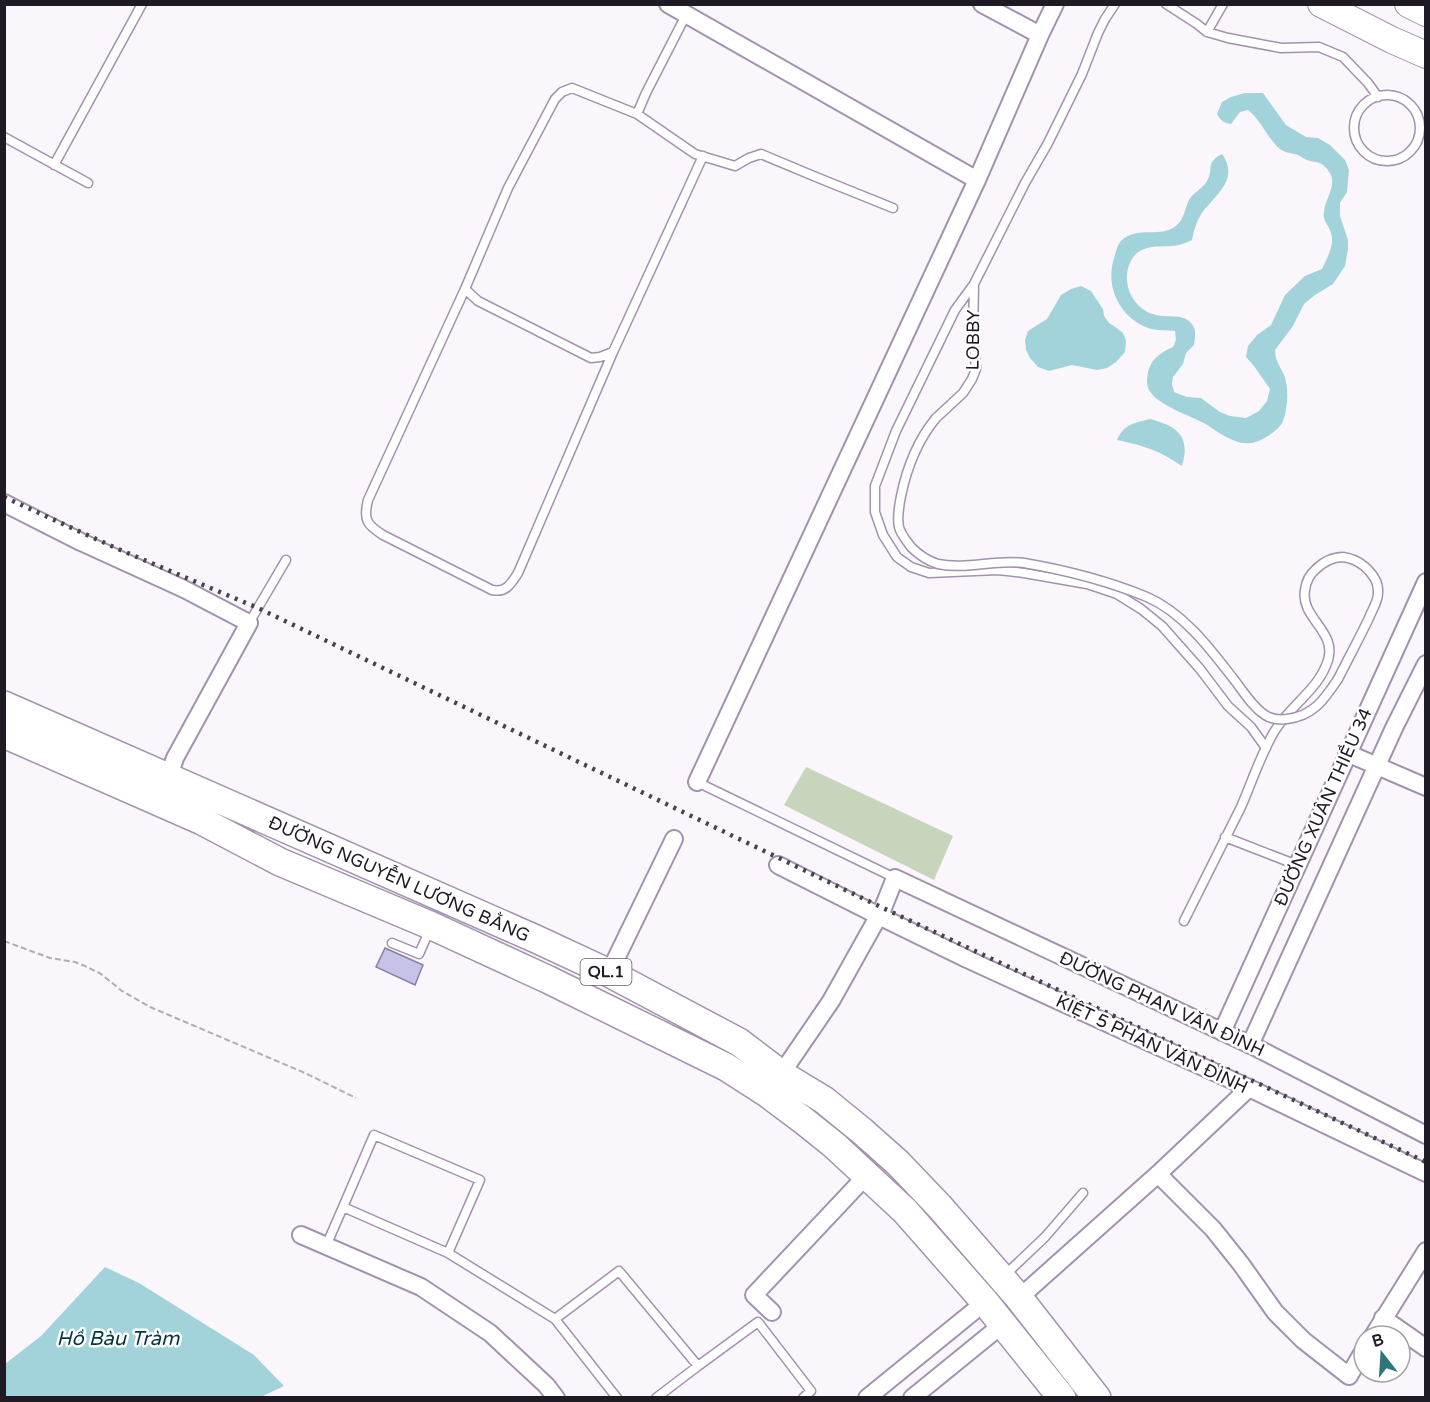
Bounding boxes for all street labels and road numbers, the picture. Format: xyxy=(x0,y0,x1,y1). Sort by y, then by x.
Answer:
street label: LOBBY xyxy=(961,309,985,371)
street label: ĐƯỜNG XUÂN THIỀU 34 xyxy=(1269,704,1377,910)
street label: ĐƯỜNG NGUYỄN LƯƠNG BẰNG xyxy=(265,811,533,947)
street label: ĐƯỜNG PHAN VĂN ĐÌNH xyxy=(1056,947,1268,1061)
road number: QL.1 xyxy=(580,959,632,985)
street label: KIỆT 5 PHAN VĂN ĐÌNH xyxy=(1052,990,1252,1098)

